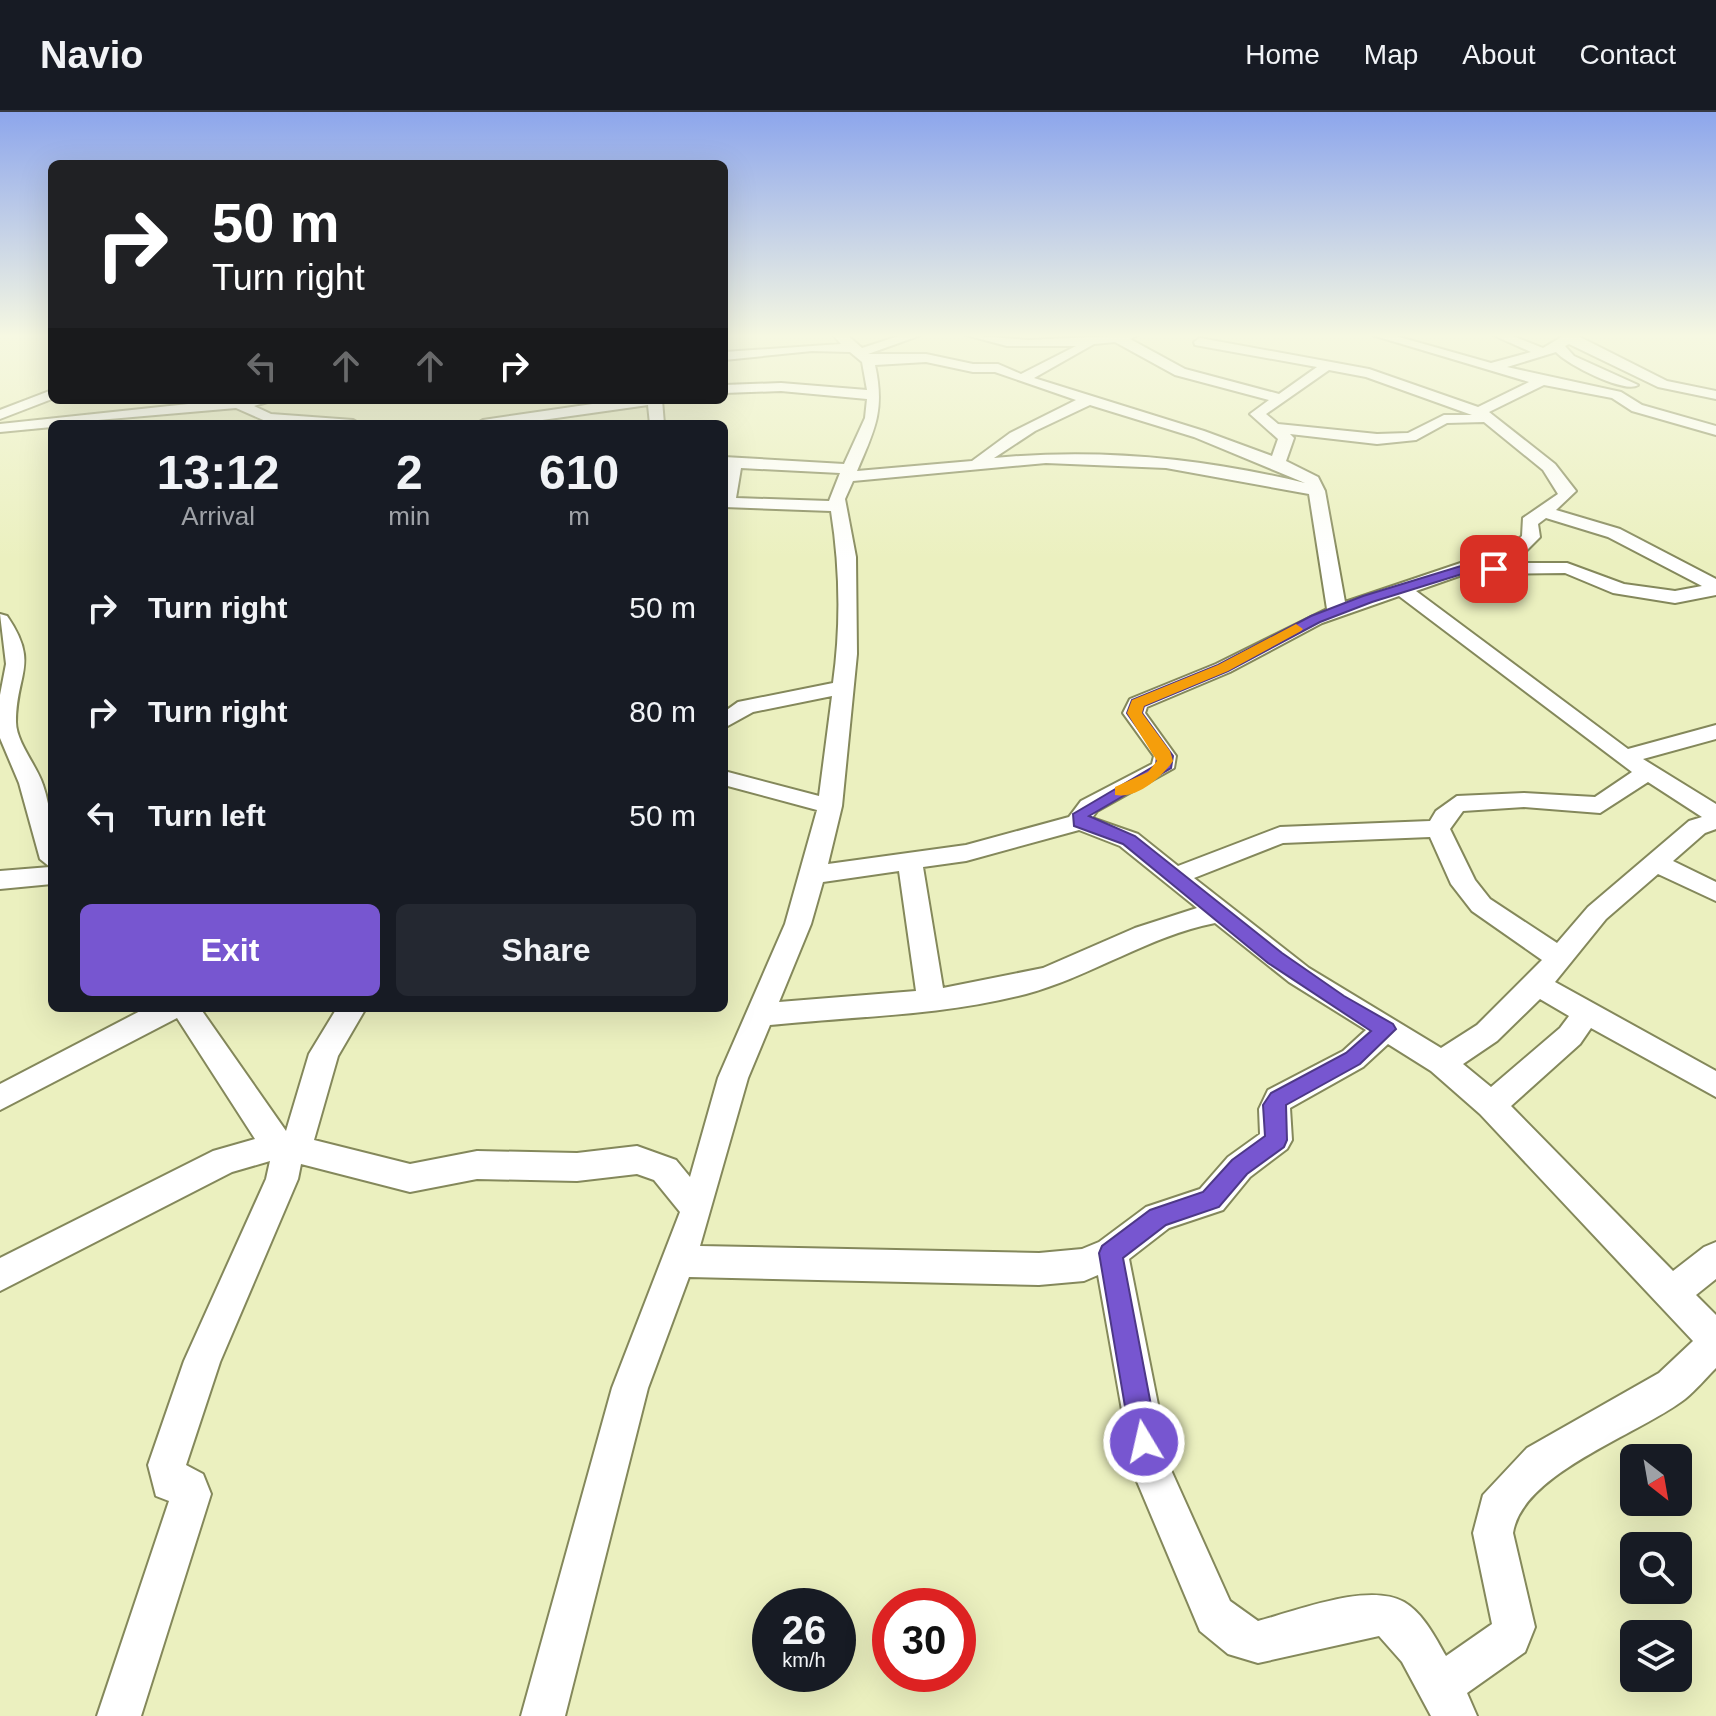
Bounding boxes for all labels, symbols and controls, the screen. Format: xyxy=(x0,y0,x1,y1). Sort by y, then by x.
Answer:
text: Navio xyxy=(40,34,143,76)
text: Home xyxy=(1245,39,1320,70)
text: Map xyxy=(1364,39,1418,70)
text: About xyxy=(1462,39,1536,70)
text: Contact xyxy=(1580,39,1676,70)
text: 50 m xyxy=(212,191,340,254)
icon: right xyxy=(80,192,184,296)
text: Turn right xyxy=(212,257,365,298)
icon: left xyxy=(240,344,284,388)
icon: ahead xyxy=(324,344,368,388)
icon: ahead xyxy=(408,344,452,388)
icon: right xyxy=(492,344,536,388)
text: 13:12 xyxy=(157,446,280,499)
text: 2 xyxy=(396,446,423,499)
text: 610 xyxy=(539,446,619,499)
text: Arrival xyxy=(181,501,255,531)
text: min xyxy=(388,501,430,531)
text: m xyxy=(568,501,590,531)
pin xyxy=(1460,535,1528,603)
icon: arrive xyxy=(1472,547,1516,591)
icon: right xyxy=(80,586,124,630)
text: Turn right xyxy=(148,591,287,624)
text: 50 m xyxy=(629,591,696,624)
icon: right xyxy=(80,690,124,734)
text: Turn right xyxy=(148,695,287,728)
text: 80 m xyxy=(629,695,696,728)
icon: left xyxy=(80,794,124,838)
text: Turn left xyxy=(148,799,266,832)
text: 50 m xyxy=(629,799,696,832)
button: Exit xyxy=(80,904,380,996)
button: Share xyxy=(396,904,696,996)
position arrow xyxy=(1102,1400,1186,1484)
north arrow xyxy=(1620,1444,1692,1516)
map controls xyxy=(1620,1444,1692,1692)
button: search xyxy=(1620,1532,1692,1604)
speed limit sign: 30 xyxy=(872,1588,976,1692)
text: 26 xyxy=(782,1608,826,1652)
button: layers xyxy=(1620,1620,1692,1692)
text: km/h xyxy=(782,1649,826,1671)

